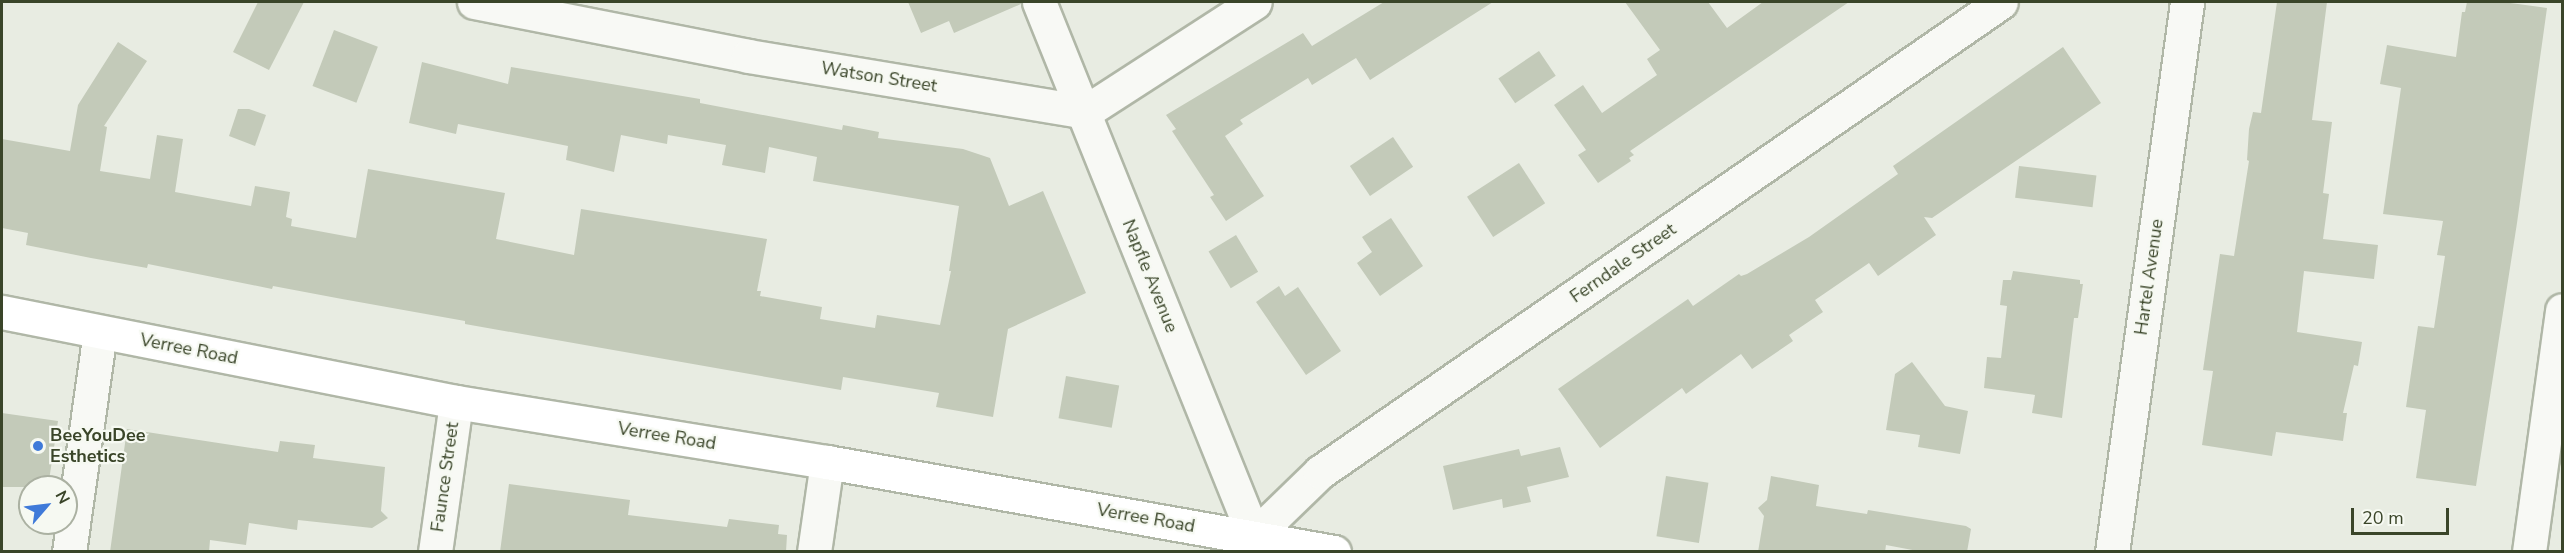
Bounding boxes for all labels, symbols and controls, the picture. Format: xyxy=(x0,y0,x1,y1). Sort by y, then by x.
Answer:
street label: Watson Street xyxy=(819,57,939,97)
street label: Napfle Avenue xyxy=(1118,216,1182,336)
street label: Hartel Avenue xyxy=(2130,217,2168,337)
street label: Ferndale Street xyxy=(1566,218,1680,308)
street label: Verree Road xyxy=(138,329,240,369)
street label: Verree Road xyxy=(616,418,718,454)
street label: Faunce Street xyxy=(427,421,463,533)
place label: BeeYouDee Esthetics xyxy=(50,425,146,468)
marker: BeeYouDee Esthetics xyxy=(31,439,45,453)
north arrow xyxy=(18,475,78,535)
text: N xyxy=(50,487,75,508)
scale bar xyxy=(2354,496,2452,534)
street label: Verree Road xyxy=(1095,499,1197,537)
text: 20 m xyxy=(2362,506,2404,530)

